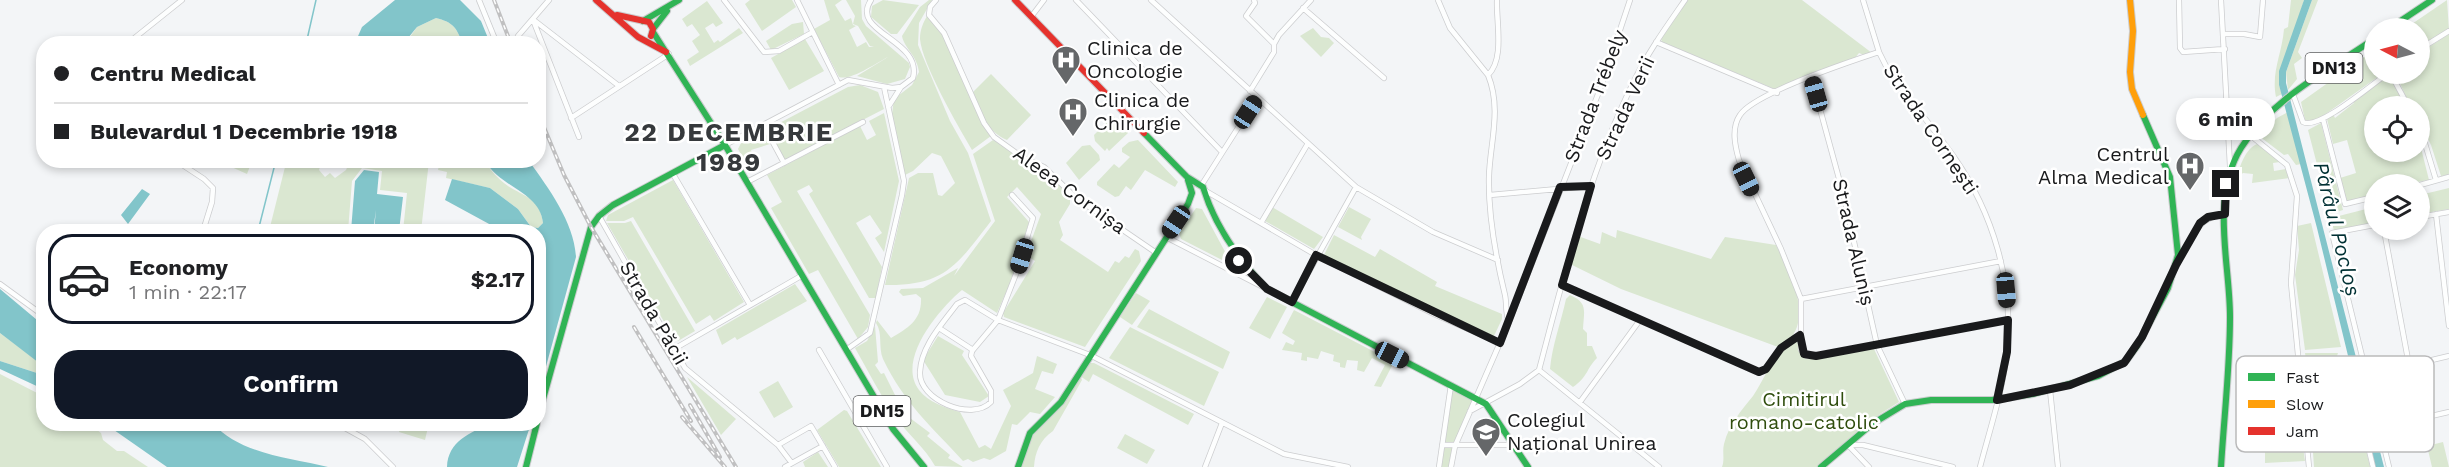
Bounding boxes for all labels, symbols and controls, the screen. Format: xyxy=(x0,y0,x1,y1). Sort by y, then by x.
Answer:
north arrow xyxy=(2364,18,2430,84)
map controls xyxy=(2364,18,2430,240)
street label: Strada Trébely xyxy=(1559,26,1632,166)
place label: Clinica de Oncologie xyxy=(1087,36,1183,83)
hospital icon: Clinica de Oncologie xyxy=(1050,44,1082,86)
street label: Strada Verii xyxy=(1590,52,1660,164)
road number: DN13 xyxy=(2306,53,2362,83)
street label: Strada Cornești xyxy=(1878,59,1984,199)
text: Centru Medical xyxy=(90,61,256,86)
car xyxy=(1802,74,1830,114)
place label: Clinica de Chirurgie xyxy=(1094,88,1190,135)
car xyxy=(1231,92,1265,132)
hospital icon: Clinica de Chirurgie xyxy=(1057,96,1089,138)
button: locate xyxy=(2364,96,2430,162)
callout: 6 min xyxy=(2176,97,2276,139)
text: 6 min xyxy=(2198,107,2253,131)
district label: 22 DECEMBRIE 1989 xyxy=(624,117,834,177)
text: Bulevardul 1 Decembrie 1918 xyxy=(90,119,398,144)
street label: Aleea Cornișa xyxy=(1009,141,1131,239)
place label: Centrul Alma Medical xyxy=(2038,142,2169,189)
hospital icon: Centrul Alma Medical xyxy=(2174,150,2206,192)
car xyxy=(1730,159,1762,199)
water label: Pârâul Pocloș xyxy=(2309,159,2366,299)
route end xyxy=(2212,170,2239,197)
button: layers xyxy=(2364,174,2430,240)
street label: Strada Aluniș xyxy=(1828,176,1880,308)
car xyxy=(1158,202,1194,242)
car xyxy=(1008,236,1036,276)
route start xyxy=(1225,247,1252,274)
icon: car xyxy=(57,252,111,306)
text: Economy xyxy=(129,255,228,280)
street label: Strada Păcii xyxy=(615,257,693,369)
text: $2.17 xyxy=(471,267,525,292)
car xyxy=(1995,271,2017,309)
text: 1 min · 22:17 xyxy=(129,280,247,304)
car xyxy=(1372,339,1412,371)
button: Confirm xyxy=(54,350,528,419)
legend xyxy=(2236,356,2434,452)
text: Fast xyxy=(2286,368,2319,387)
park label: Cimitirul romano-catolic xyxy=(1729,387,1879,434)
text: Slow xyxy=(2286,395,2324,414)
road number: DN15 xyxy=(854,396,910,426)
place label: Colegiul Național Unirea xyxy=(1507,408,1657,455)
school or university icon: Colegiul Național Unirea xyxy=(1470,416,1502,458)
text: Jam xyxy=(2286,422,2319,441)

